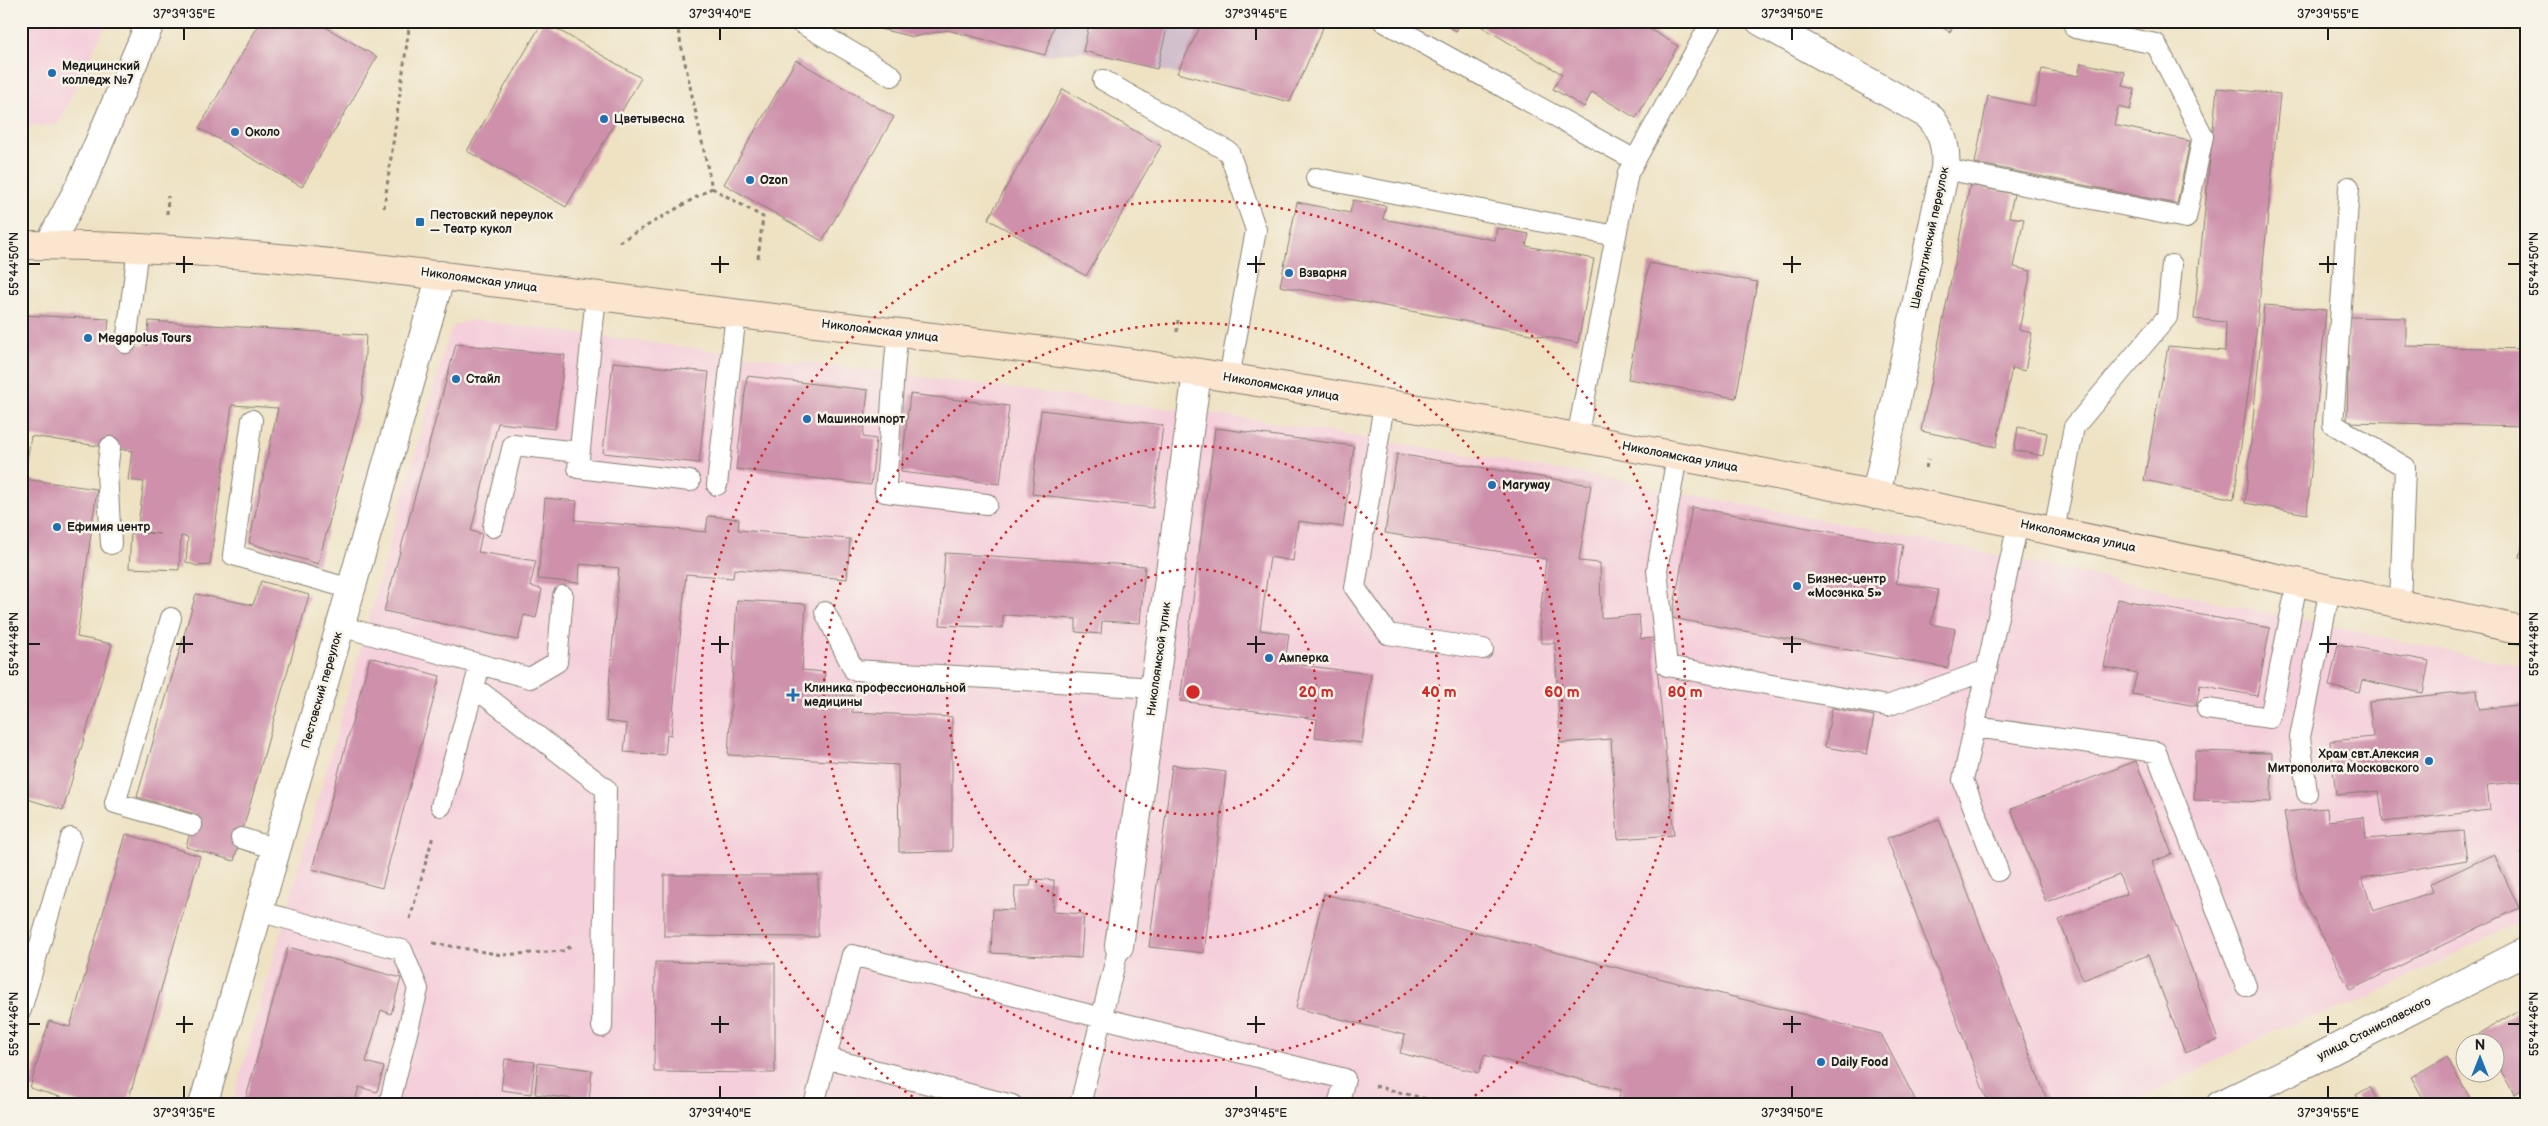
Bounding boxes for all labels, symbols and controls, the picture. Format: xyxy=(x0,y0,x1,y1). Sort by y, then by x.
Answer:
text: 37°39'35"E xyxy=(153,7,215,22)
text: 37°39'40"E xyxy=(689,7,751,22)
text: 37°39'45"E xyxy=(1225,7,1287,22)
text: 37°39'50"E xyxy=(1761,7,1823,22)
text: 37°39'55"E xyxy=(2297,7,2359,22)
place label: Медицинский колледж №7 xyxy=(62,59,140,88)
marker: Медицинский колледж №7 xyxy=(46,67,58,79)
place label: Цветывесна xyxy=(614,112,685,127)
marker: Цветывесна xyxy=(598,113,610,125)
place label: Около xyxy=(245,125,280,140)
marker: Около xyxy=(229,126,241,138)
street label: Шелапутинский переулок xyxy=(1908,165,1953,310)
place label: Ozon xyxy=(760,173,788,188)
marker: Ozon xyxy=(744,174,756,186)
place label: Пестовский переулок — Театр кукол xyxy=(430,208,553,237)
marker: Пестовский переулок — Театр кукол xyxy=(414,216,426,228)
text: 55°44'50"N xyxy=(7,232,22,296)
text: 55°44'50"N xyxy=(2527,232,2542,296)
street label: Николоямская улица xyxy=(420,264,538,296)
place label: Взварня xyxy=(1299,266,1347,281)
marker: Взварня xyxy=(1283,267,1295,279)
street label: Николоямская улица xyxy=(821,316,939,346)
place label: Megapolus Tours xyxy=(98,331,191,346)
marker: Megapolus Tours xyxy=(82,332,94,344)
street label: Николоямская улица xyxy=(1222,369,1340,405)
place label: Стайл xyxy=(466,372,501,387)
marker: Стайл xyxy=(450,373,462,385)
place label: Машиноимпорт xyxy=(817,412,905,427)
marker: Машиноимпорт xyxy=(801,413,813,425)
street label: Николоямская улица xyxy=(1621,438,1739,476)
place label: Maryway xyxy=(1502,478,1551,493)
marker: Maryway xyxy=(1486,479,1498,491)
street label: Николоямская улица xyxy=(2019,516,2137,556)
place label: Ефимия центр xyxy=(67,520,150,535)
marker: Ефимия центр xyxy=(51,521,63,533)
place label: Бизнес-центр «Мосэнка 5» xyxy=(1807,572,1886,601)
marker: Бизнес-центр «Мосэнка 5» xyxy=(1791,580,1803,592)
street label: Николоямской тупик xyxy=(1144,600,1175,717)
text: 55°44'48"N xyxy=(7,612,22,676)
text: 55°44'48"N xyxy=(2527,612,2542,676)
street label: Пестовский переулок xyxy=(298,629,346,750)
place label: Амперка xyxy=(1278,651,1330,666)
marker: Амперка xyxy=(1263,652,1275,664)
place label: Клиника профессиональной медицины xyxy=(804,681,966,710)
centre of rings xyxy=(1184,683,1202,701)
text: 20 m xyxy=(1299,683,1334,702)
text: 40 m xyxy=(1421,683,1457,702)
text: 60 m xyxy=(1544,683,1580,702)
text: 80 m xyxy=(1667,683,1703,702)
marker: Клиника профессиональной медицины xyxy=(786,688,800,702)
place label: Храм свт.Алексия Митрополита Московского xyxy=(2268,747,2419,776)
marker: Храм свт.Алексия Митрополита Московского xyxy=(2423,755,2435,767)
text: 55°44'46"N xyxy=(7,992,22,1056)
text: 55°44'46"N xyxy=(2527,992,2542,1056)
street label: улица Станиславского xyxy=(2315,994,2433,1064)
north arrow xyxy=(2456,1034,2506,1084)
text: N xyxy=(2475,1037,2485,1054)
place label: Daily Food xyxy=(1831,1055,1888,1070)
marker: Daily Food xyxy=(1815,1056,1827,1068)
text: 37°39'35"E xyxy=(153,1106,215,1121)
text: 37°39'40"E xyxy=(689,1106,751,1121)
text: 37°39'45"E xyxy=(1225,1106,1287,1121)
text: 37°39'50"E xyxy=(1761,1106,1823,1121)
text: 37°39'55"E xyxy=(2297,1106,2359,1121)

